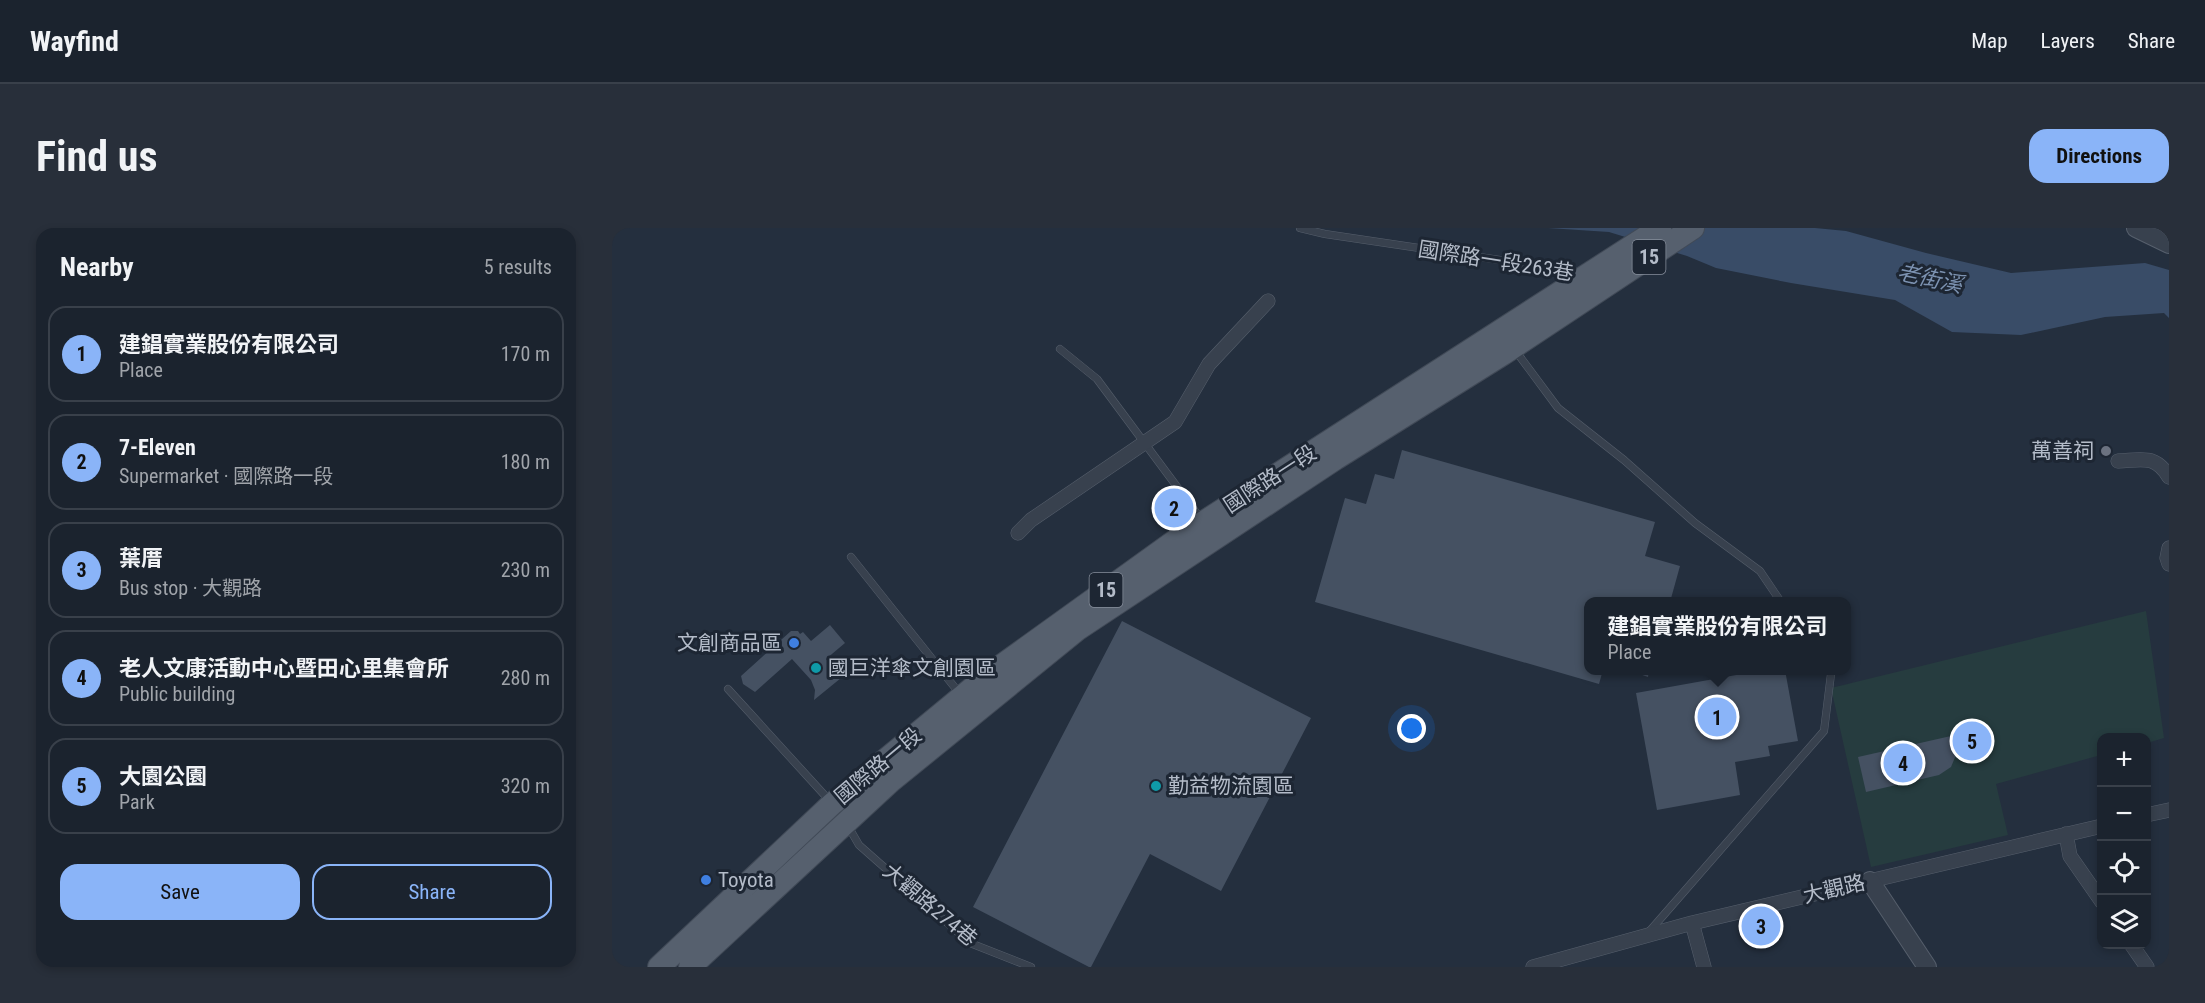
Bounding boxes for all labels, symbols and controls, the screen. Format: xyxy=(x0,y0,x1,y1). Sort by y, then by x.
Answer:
text: Wayfind xyxy=(30,25,119,58)
text: Map xyxy=(1971,29,2008,53)
text: Layers xyxy=(2041,29,2095,53)
text: Share xyxy=(2128,29,2175,53)
button: Directions xyxy=(2029,129,2169,183)
text: Find us xyxy=(36,132,157,181)
street label: 國際路一段263巷 xyxy=(1417,237,1575,285)
road number: 15 xyxy=(1632,240,1666,274)
text: Nearby xyxy=(60,252,134,282)
text: 5 results xyxy=(484,255,552,279)
water label: 老街溪 xyxy=(1895,259,1968,298)
text: 建錩實業股份有限公司 xyxy=(119,332,339,357)
text: 1 xyxy=(76,342,87,366)
text: 170 m xyxy=(501,342,550,366)
text: Place xyxy=(119,358,163,382)
text: 7-Eleven xyxy=(119,435,196,460)
place label: 萬善祠 xyxy=(2031,439,2094,463)
street label: 國際路一段 xyxy=(1219,440,1321,518)
marker: 萬善祠 xyxy=(2099,444,2113,458)
text: 2 xyxy=(76,450,87,474)
text: 180 m xyxy=(501,450,550,474)
text: Supermarket · 國際路一段 xyxy=(119,464,333,488)
pin: 2 xyxy=(1154,486,1194,530)
text: 葉厝 xyxy=(119,546,163,571)
text: 3 xyxy=(76,558,87,582)
text: 230 m xyxy=(501,558,550,582)
road number: 15 xyxy=(1090,573,1122,607)
text: Bus stop · 大觀路 xyxy=(119,576,262,600)
popup xyxy=(1584,597,1851,675)
text: 建錩實業股份有限公司 xyxy=(1607,614,1828,639)
place label: 文創商品區 xyxy=(677,631,782,655)
marker: 文創商品區 xyxy=(787,636,801,650)
text: Place xyxy=(1607,640,1651,664)
text: 老人文康活動中心暨田心里集會所 xyxy=(119,656,449,681)
place label: 國巨洋傘文創園區 xyxy=(828,656,996,680)
marker: 國巨洋傘文創園區 xyxy=(809,661,823,675)
text: 4 xyxy=(76,666,87,690)
text: 280 m xyxy=(501,666,550,690)
text: Public building xyxy=(119,682,235,706)
pin: 1 xyxy=(1698,694,1736,740)
your location xyxy=(1397,714,1426,743)
pin: 5 xyxy=(1952,718,1992,764)
street label: 國際路一段 xyxy=(830,723,926,809)
map controls xyxy=(2097,733,2151,949)
button: + xyxy=(2097,733,2151,787)
pin: 4 xyxy=(1884,740,1922,786)
text: 大園公園 xyxy=(119,764,207,789)
text: 5 xyxy=(76,774,87,798)
text: 320 m xyxy=(501,774,550,798)
place label: 勤益物流園區 xyxy=(1168,774,1294,798)
marker: 勤益物流園區 xyxy=(1149,779,1163,793)
button: − xyxy=(2097,787,2151,841)
text: Park xyxy=(119,790,155,814)
button: locate xyxy=(2097,841,2151,895)
street label: 大觀路274巷 xyxy=(878,859,982,951)
button: Save xyxy=(60,864,300,920)
button: Share xyxy=(312,864,552,920)
place label: Toyota xyxy=(718,868,774,892)
street label: 大觀路 xyxy=(1801,870,1867,908)
marker: Toyota xyxy=(699,873,713,887)
button: layers xyxy=(2097,895,2151,949)
pin: 3 xyxy=(1742,904,1780,948)

